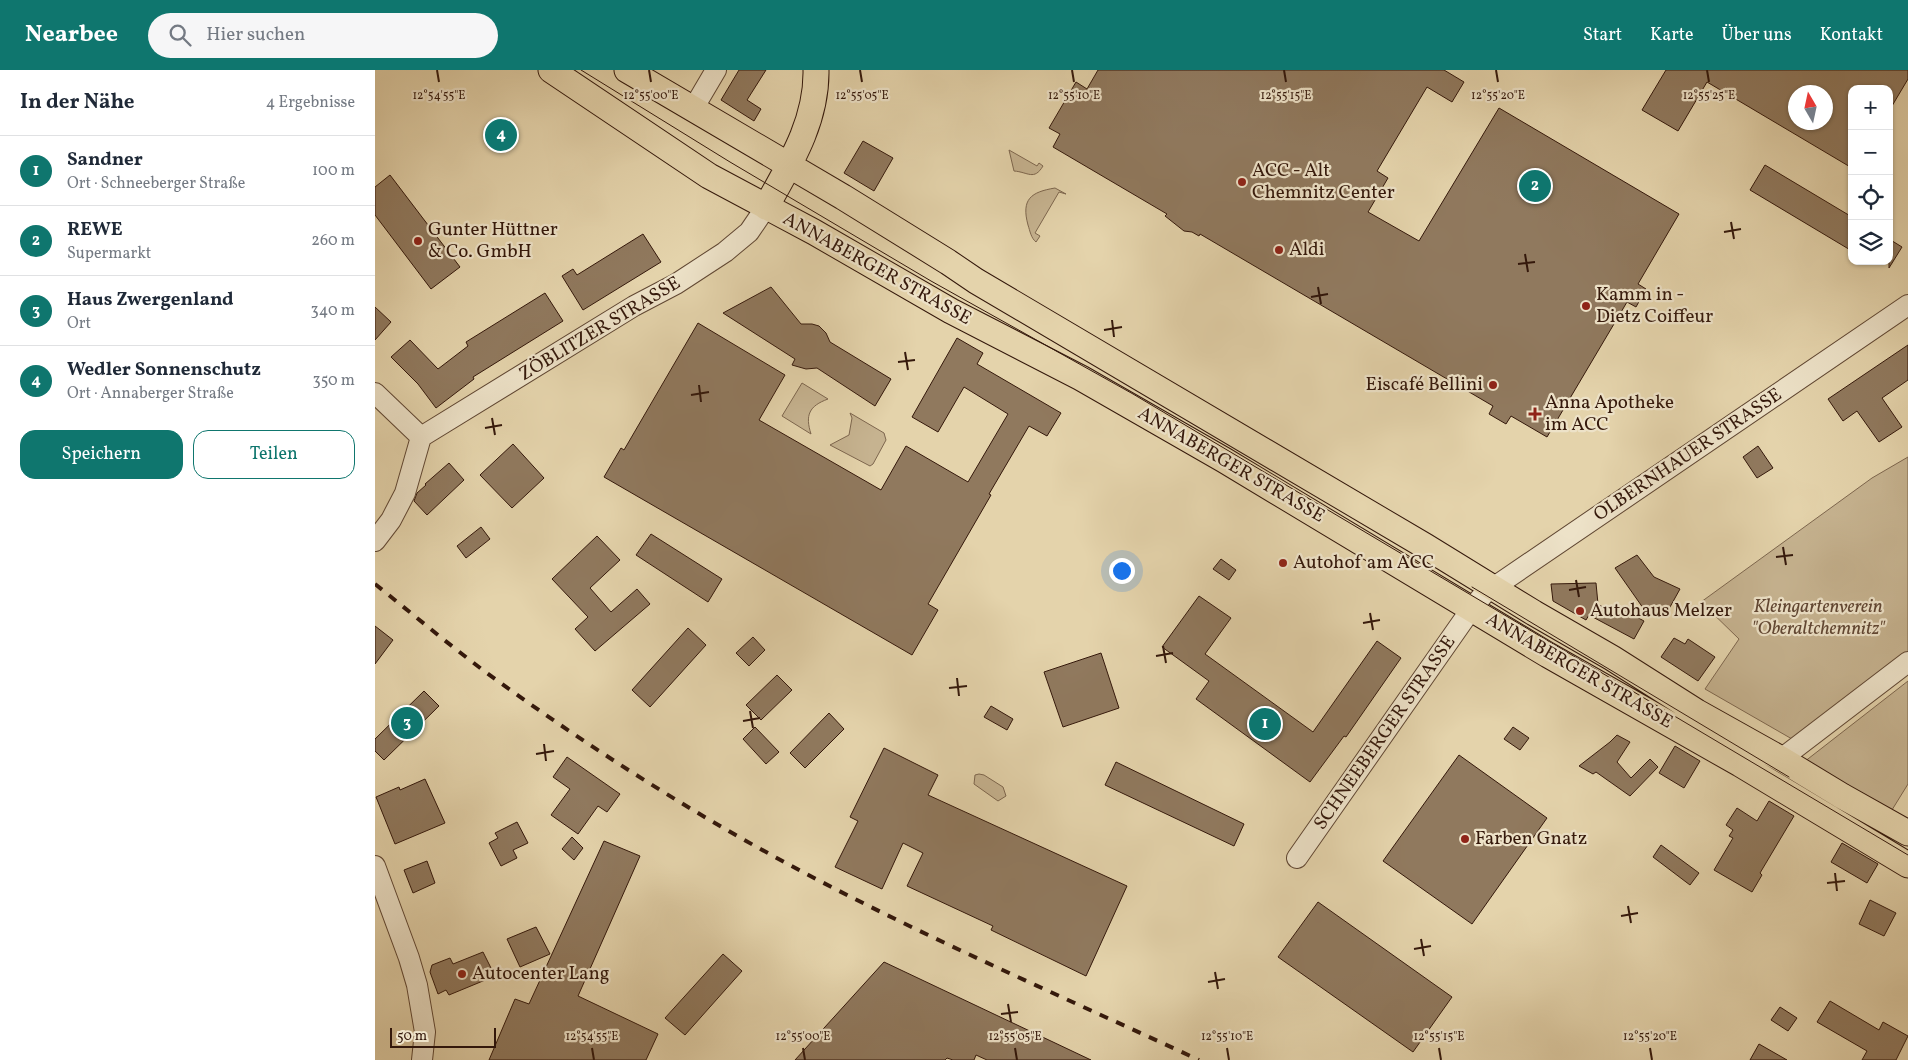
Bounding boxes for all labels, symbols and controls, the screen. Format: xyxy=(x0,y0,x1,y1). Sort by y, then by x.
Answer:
search box xyxy=(148,13,498,58)
text: Nearbee xyxy=(25,18,118,52)
icon: search xyxy=(166,21,194,49)
text: Hier suchen xyxy=(206,22,305,48)
text: Start xyxy=(1583,23,1622,48)
text: Karte xyxy=(1650,23,1694,48)
text: Über uns xyxy=(1722,23,1792,48)
text: Kontakt xyxy=(1820,23,1883,48)
north arrow xyxy=(1788,85,1833,130)
map controls xyxy=(1848,85,1893,265)
button: + xyxy=(1848,85,1893,130)
text: In der Nähe xyxy=(20,88,135,117)
text: 12°54'55"E xyxy=(412,88,466,104)
text: 12°55'00"E xyxy=(624,88,678,104)
text: 12°55'05"E xyxy=(835,88,889,104)
text: 12°55'10"E xyxy=(1048,88,1100,104)
text: 12°55'15"E xyxy=(1260,88,1312,104)
text: 12°55'20"E xyxy=(1471,88,1525,104)
text: 12°55'25"E xyxy=(1683,88,1735,104)
text: 4 Ergebnisse xyxy=(266,92,355,114)
pin: 4 xyxy=(485,116,517,154)
button: − xyxy=(1848,130,1893,175)
text: Sandner xyxy=(67,147,143,173)
place label: ACC - Alt Chemnitz Center xyxy=(1252,158,1395,206)
text: 1 xyxy=(33,160,39,182)
text: 100 m xyxy=(312,160,355,182)
pin: 2 xyxy=(1519,167,1551,205)
text: Ort · Schneeberger Straße xyxy=(67,173,245,195)
button: locate xyxy=(1848,175,1893,220)
marker: ACC - Alt Chemnitz Center xyxy=(1236,176,1248,188)
street label: ANNABERGER STRASSE xyxy=(778,206,976,332)
text: REWE xyxy=(67,217,123,243)
place label: Gunter Hüttner & Co. GmbH xyxy=(428,217,558,265)
button: layers xyxy=(1848,220,1893,265)
text: 2 xyxy=(32,230,40,252)
text: 260 m xyxy=(311,230,355,252)
marker: Gunter Hüttner & Co. GmbH xyxy=(412,235,424,247)
place label: Aldi xyxy=(1289,237,1325,263)
text: Supermarkt xyxy=(67,243,151,265)
marker: Aldi xyxy=(1273,244,1285,256)
street label: ZÖBLITZER STRASSE xyxy=(514,270,686,388)
place label: Kamm in - Dietz Coiffeur xyxy=(1596,282,1713,330)
text: Haus Zwergenland xyxy=(67,287,234,313)
text: 3 xyxy=(32,300,40,322)
text: 340 m xyxy=(311,300,355,322)
marker: Kamm in - Dietz Coiffeur xyxy=(1580,300,1592,312)
text: Ort xyxy=(67,313,91,335)
text: Wedler Sonnenschutz xyxy=(67,357,261,383)
text: 4 xyxy=(31,370,41,392)
text: 350 m xyxy=(312,370,355,392)
place label: Eiscafé Bellini xyxy=(1365,372,1483,398)
marker: Eiscafé Bellini xyxy=(1487,379,1499,391)
street label: OLBERNHAUER STRASSE xyxy=(1589,382,1787,528)
text: Ort · Annaberger Straße xyxy=(67,383,234,405)
place label: Anna Apotheke im ACC xyxy=(1545,390,1674,438)
street label: ANNABERGER STRASSE xyxy=(1133,401,1329,529)
marker: Anna Apotheke im ACC xyxy=(1529,408,1541,420)
button: Speichern xyxy=(20,430,183,479)
button: Teilen xyxy=(193,430,355,479)
place label: Autohof am ACC xyxy=(1293,550,1434,576)
marker: Autohof am ACC xyxy=(1277,557,1289,569)
your location xyxy=(1109,558,1135,584)
park label: Kleingartenverein "Oberaltchemnitz" xyxy=(1751,594,1885,642)
place label: Autohaus Melzer xyxy=(1590,598,1732,624)
marker: Autohaus Melzer xyxy=(1574,605,1586,617)
street label: ANNABERGER STRASSE xyxy=(1481,607,1677,735)
street label: SCHNEEBERGER STRASSE xyxy=(1308,631,1462,835)
pin: 3 xyxy=(391,704,423,742)
pin: 1 xyxy=(1249,705,1281,743)
place label: Farben Gnatz xyxy=(1475,826,1587,852)
marker: Farben Gnatz xyxy=(1459,833,1471,845)
place label: Autocenter Lang xyxy=(472,961,610,987)
marker: Autocenter Lang xyxy=(456,968,468,980)
scale bar xyxy=(390,1025,496,1048)
text: 50 m xyxy=(397,1027,427,1046)
text: 12°54'55"E xyxy=(565,1029,619,1045)
text: 12°55'00"E xyxy=(776,1029,830,1045)
text: 12°55'05"E xyxy=(988,1029,1042,1045)
text: 12°55'10"E xyxy=(1201,1029,1253,1045)
text: 12°55'15"E xyxy=(1413,1029,1465,1045)
text: 12°55'20"E xyxy=(1623,1029,1677,1045)

